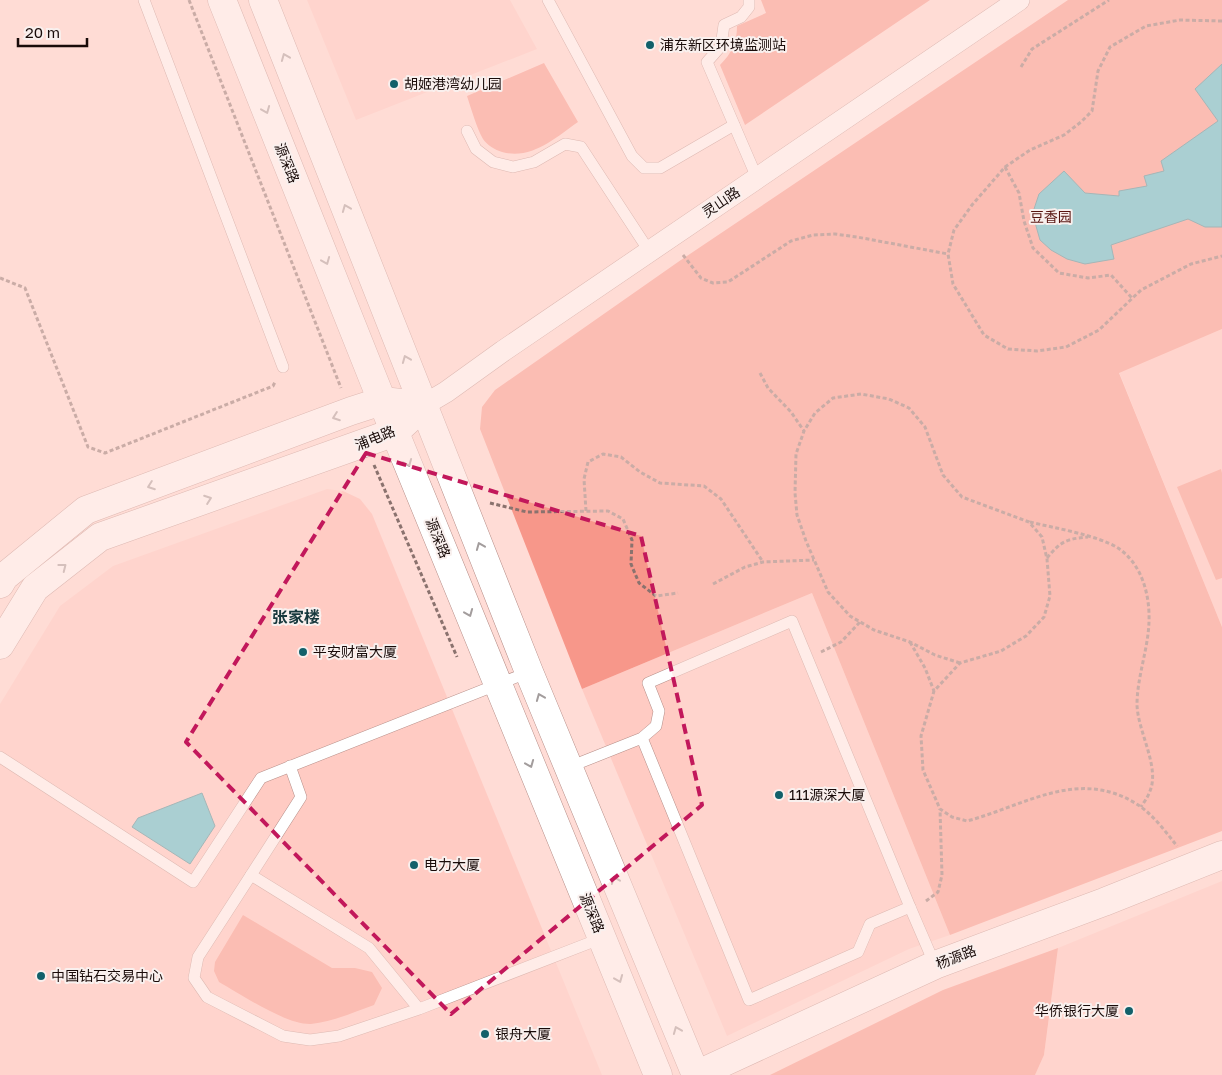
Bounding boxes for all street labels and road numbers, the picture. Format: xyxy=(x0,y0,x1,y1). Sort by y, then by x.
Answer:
street label: 源深路 xyxy=(272,140,303,185)
street label: 灵山路 xyxy=(699,183,743,220)
street label: 浦电路 xyxy=(352,422,397,453)
street label: 源深路 xyxy=(423,515,454,560)
street label: 源深路 xyxy=(577,890,608,935)
street label: 杨源路 xyxy=(933,941,978,972)

